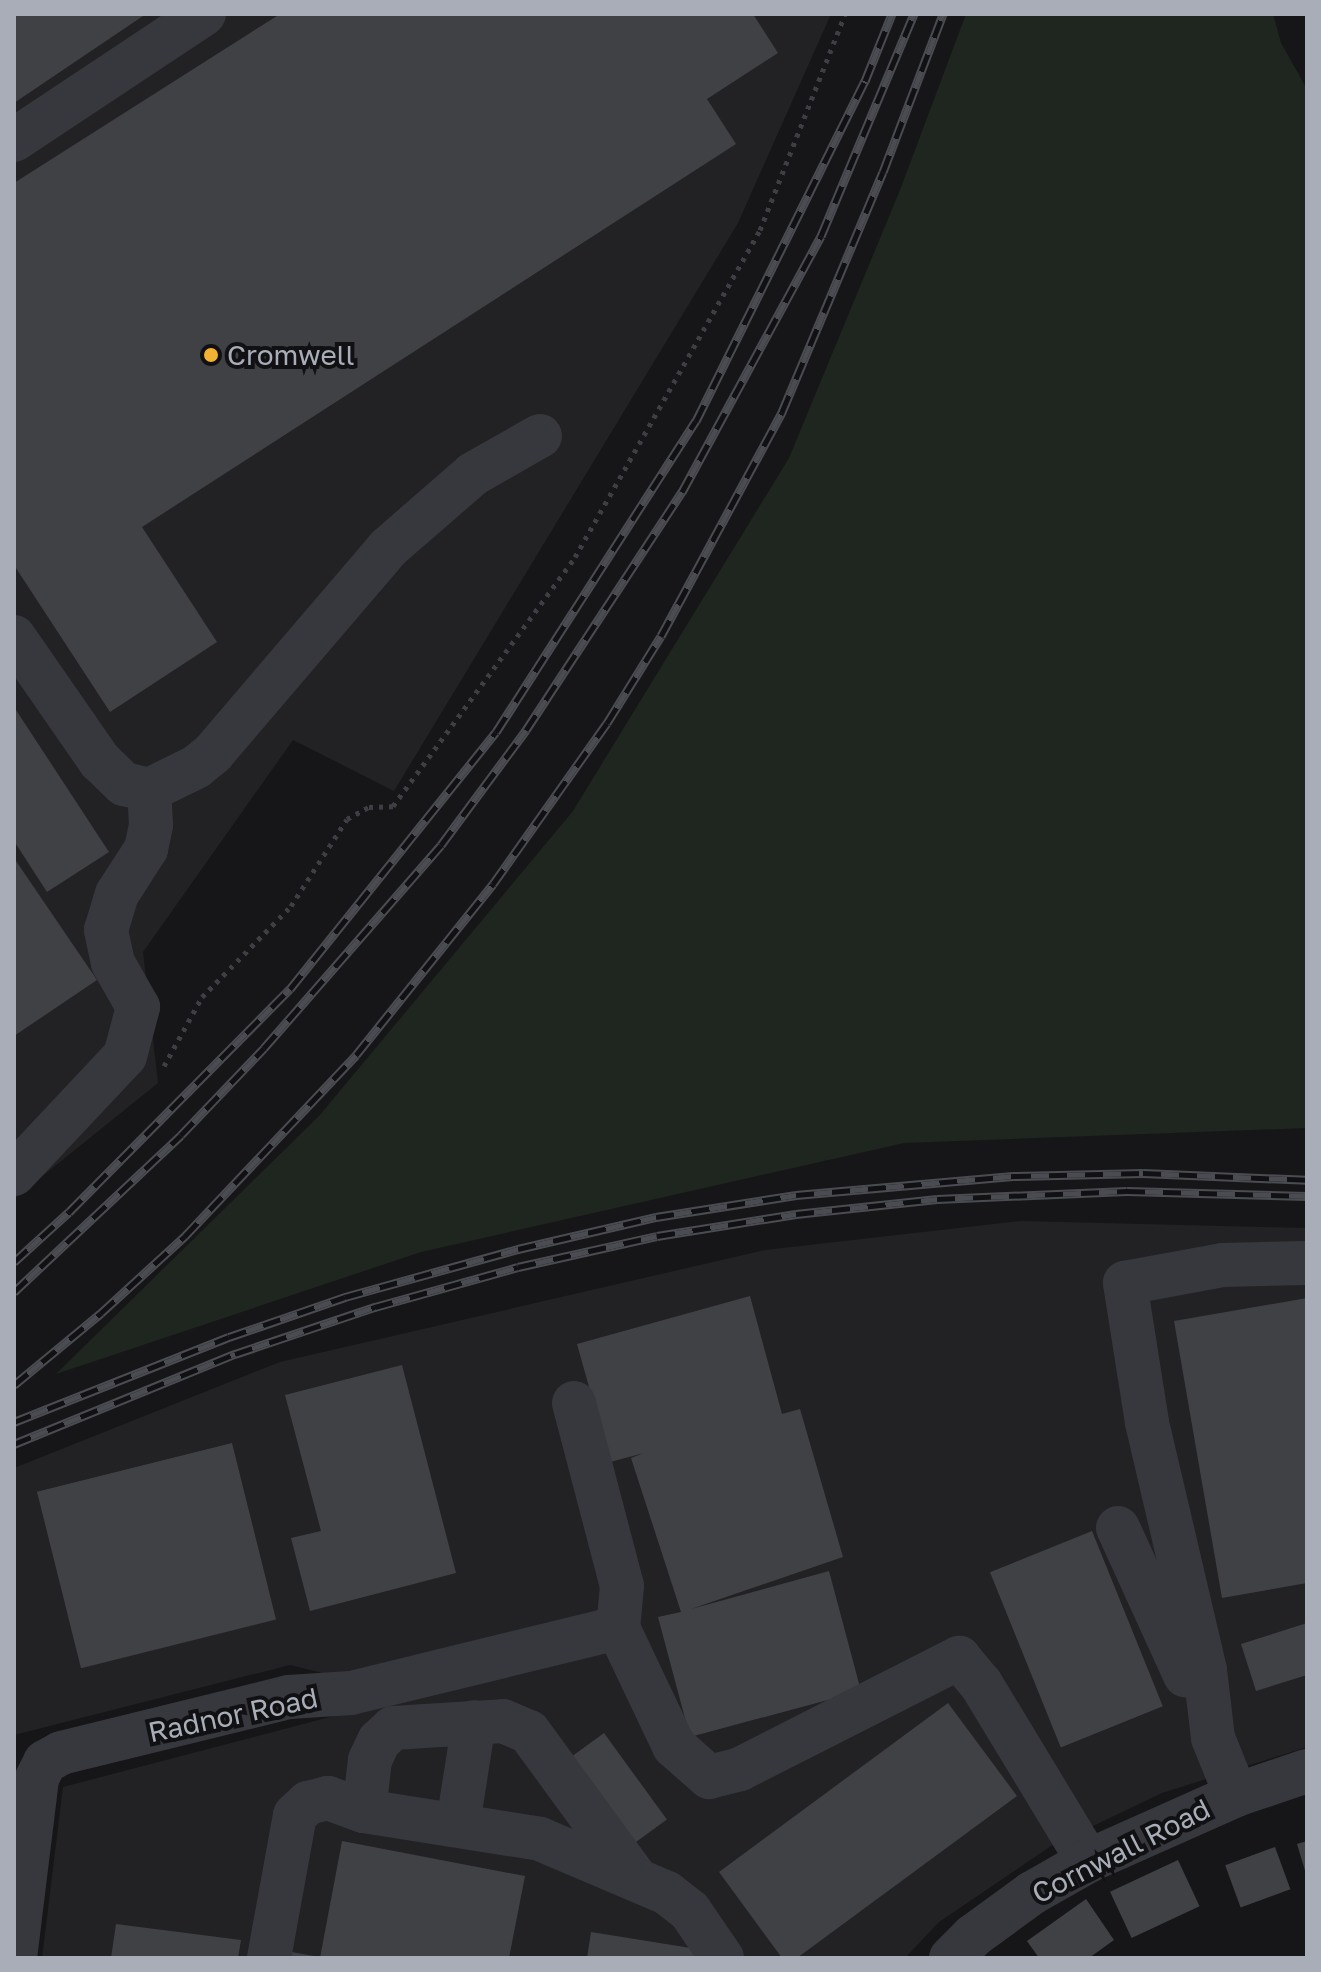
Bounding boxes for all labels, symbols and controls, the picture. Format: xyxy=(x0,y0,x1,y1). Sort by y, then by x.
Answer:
place label: Cromwell xyxy=(227,338,355,372)
marker: Cromwell xyxy=(202,346,220,364)
street label: Radnor Road xyxy=(145,1681,321,1749)
street label: Cornwall Road xyxy=(1026,1792,1216,1910)

